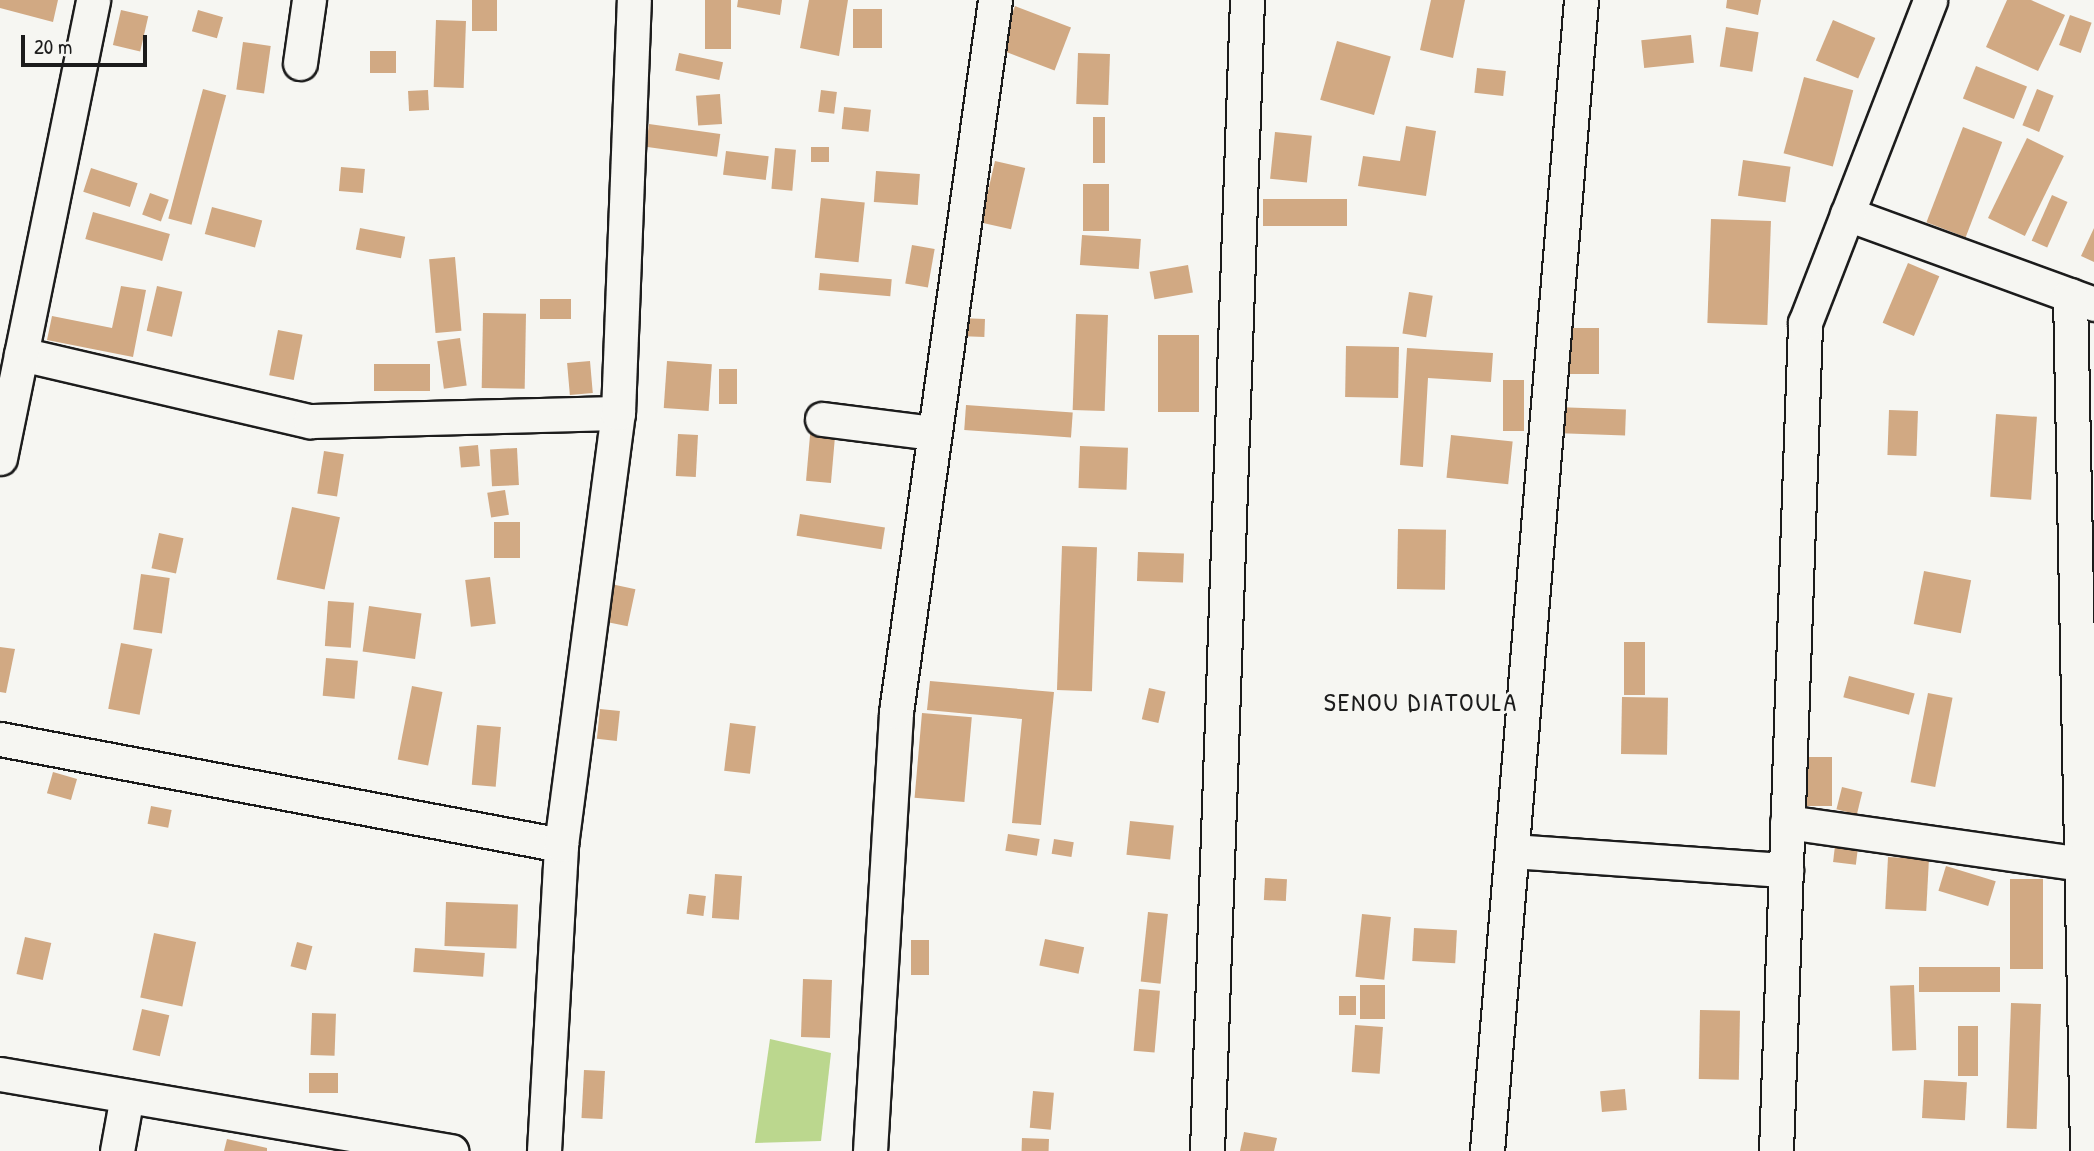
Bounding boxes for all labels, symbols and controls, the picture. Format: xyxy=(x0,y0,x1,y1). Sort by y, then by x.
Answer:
scale bar xyxy=(24,21,150,65)
text: 20 m xyxy=(34,32,72,61)
district label: SENOU DIATOULA xyxy=(1326,686,1516,718)

